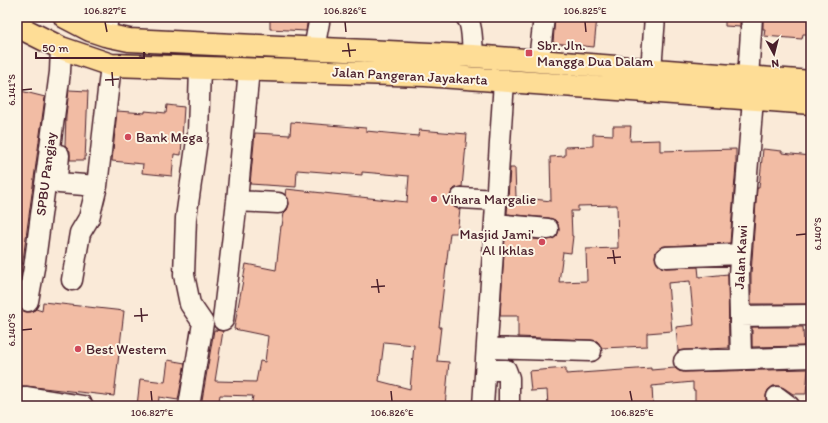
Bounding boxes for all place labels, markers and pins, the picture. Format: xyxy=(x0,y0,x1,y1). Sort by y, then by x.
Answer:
place label: Sbr. Jln. Mangga Dua Dalam xyxy=(537,37,654,70)
marker: Sbr. Jln. Mangga Dua Dalam xyxy=(524,48,534,58)
place label: Bank Mega xyxy=(136,129,204,146)
marker: Bank Mega xyxy=(123,132,133,142)
place label: Vihara Margalie xyxy=(442,191,536,208)
marker: Vihara Margalie xyxy=(429,194,439,204)
place label: Masjid Jami' Al Ikhlas xyxy=(460,226,534,259)
marker: Masjid Jami' Al Ikhlas xyxy=(537,237,547,247)
place label: Best Western xyxy=(86,341,167,358)
marker: Best Western xyxy=(73,344,83,354)

